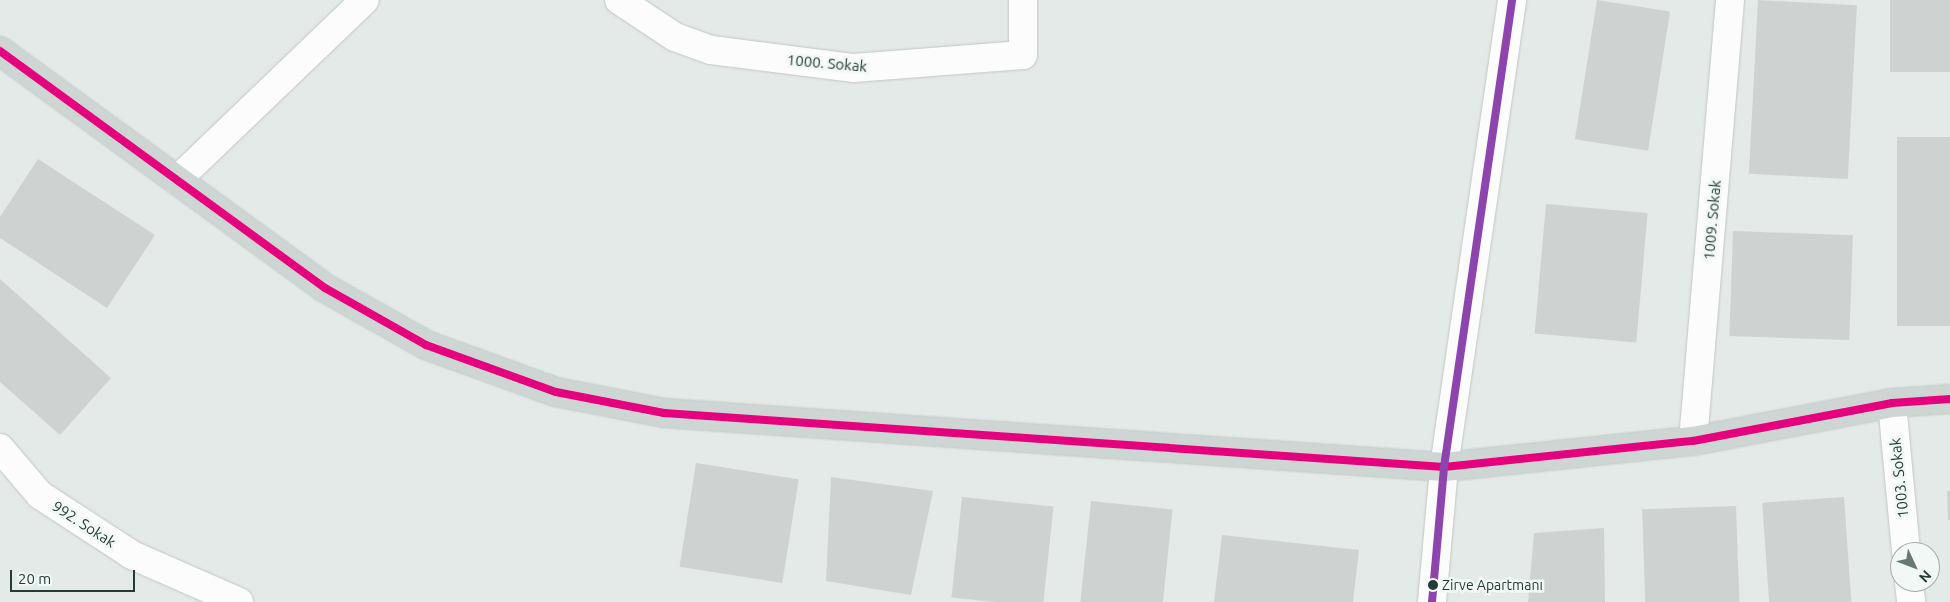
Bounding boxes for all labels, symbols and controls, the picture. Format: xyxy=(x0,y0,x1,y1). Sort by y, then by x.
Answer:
street label: 1000. Sokak xyxy=(786,51,868,75)
street label: 1009. Sokak xyxy=(1700,179,1724,261)
street label: 1003. Sokak xyxy=(1886,437,1912,519)
street label: 992. Sokak xyxy=(49,497,119,551)
north arrow xyxy=(1890,542,1940,592)
scale bar xyxy=(12,560,138,592)
text: N xyxy=(1916,567,1935,586)
text: 20 m xyxy=(18,570,51,587)
place label: Zirve Apartmanı xyxy=(1442,577,1543,593)
marker: Zirve Apartmanı xyxy=(1428,580,1438,590)

